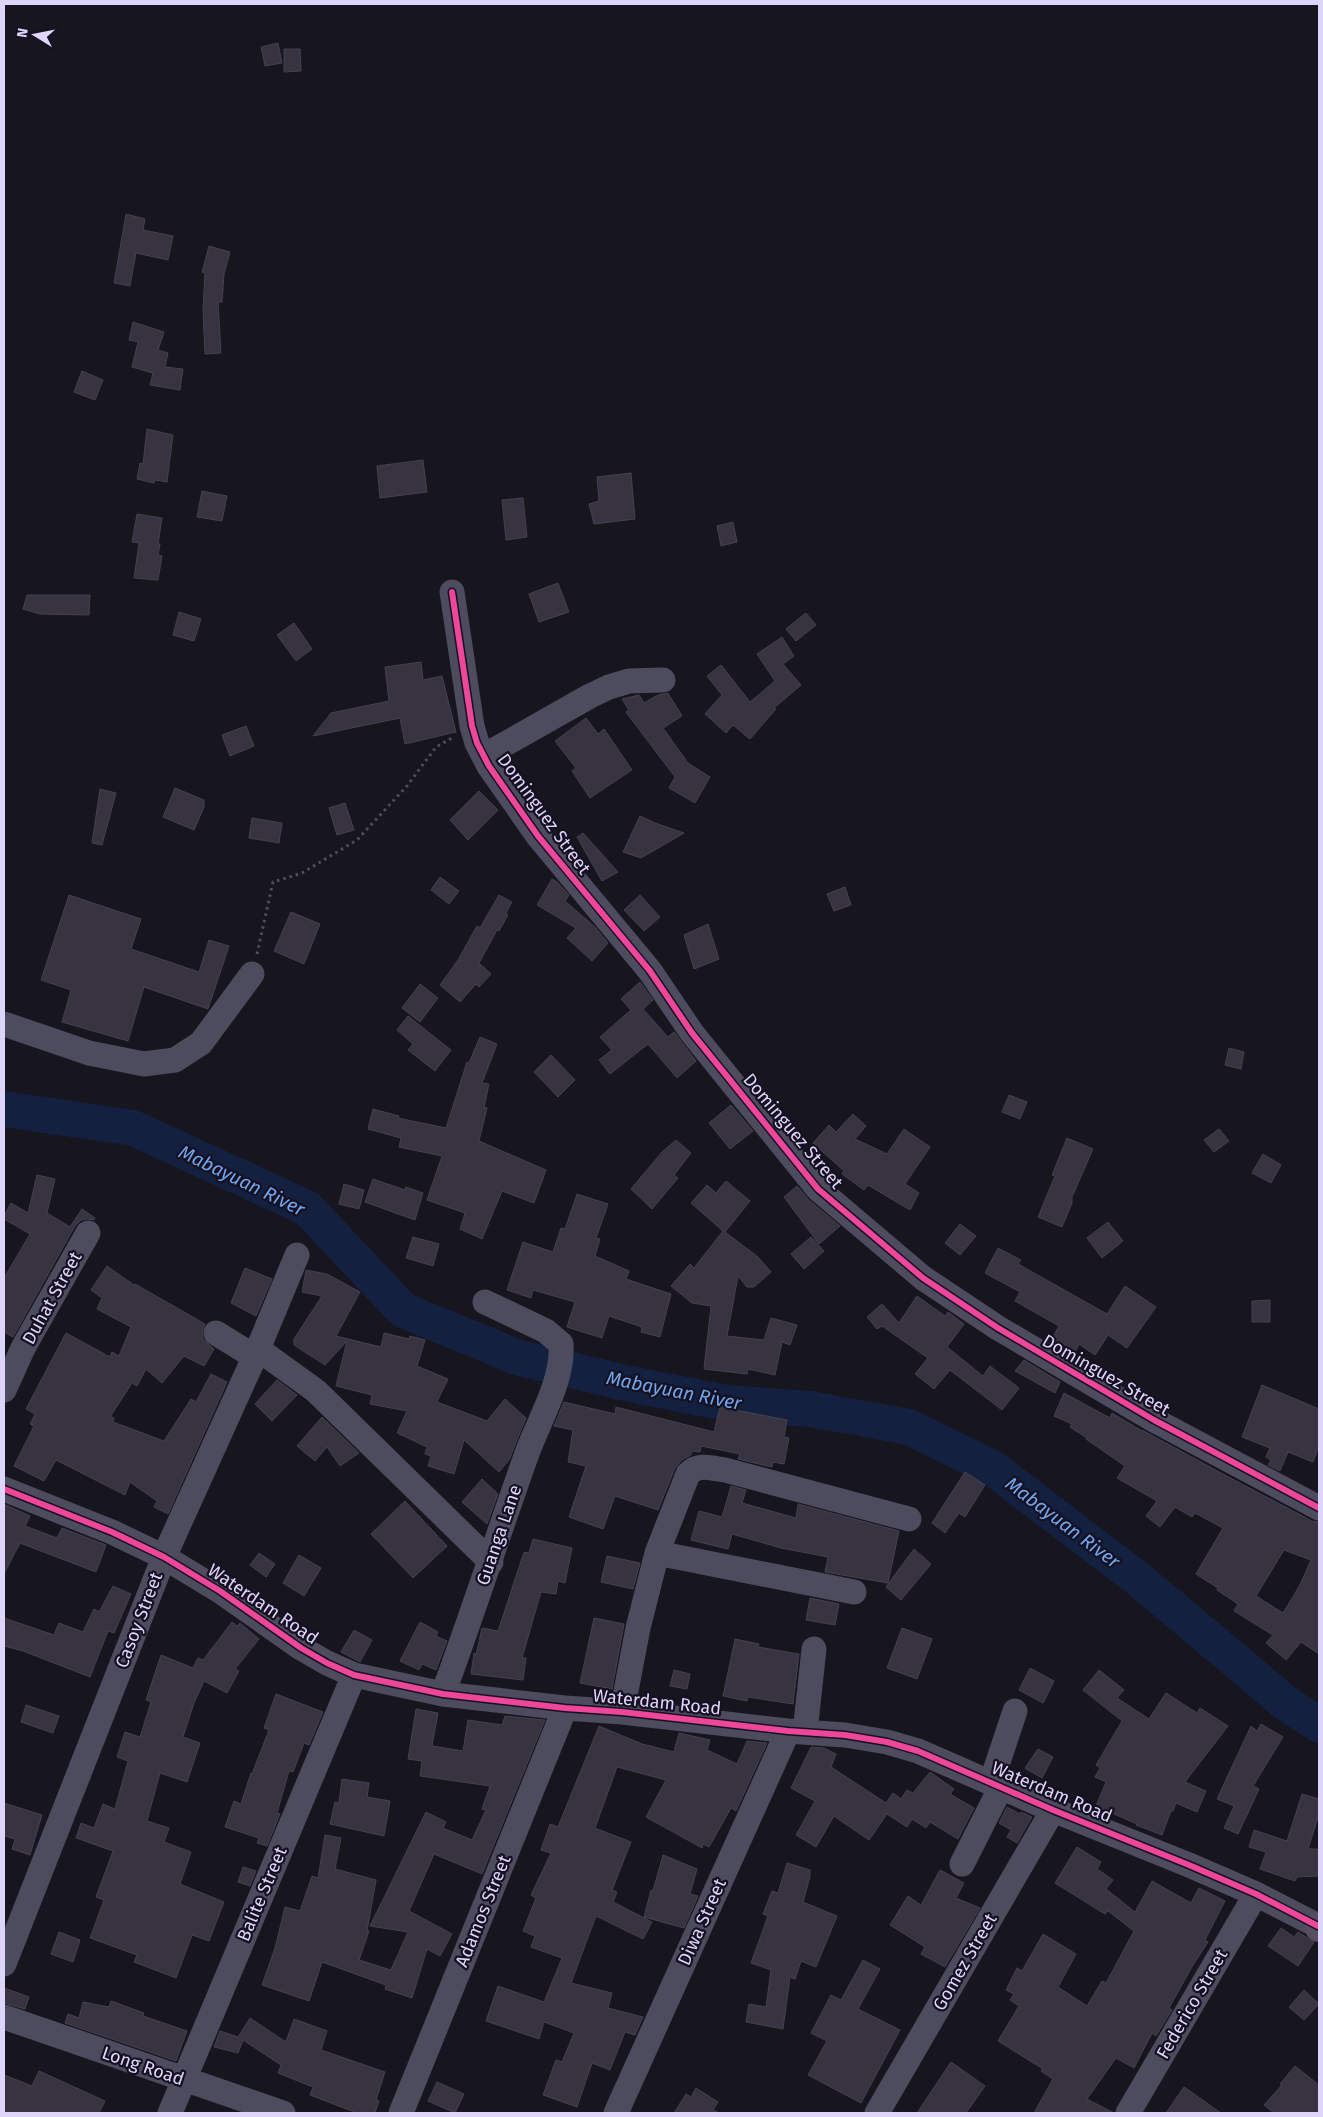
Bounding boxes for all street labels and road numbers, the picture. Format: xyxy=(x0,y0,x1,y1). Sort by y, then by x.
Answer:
street label: Dominguez Street xyxy=(493,749,596,879)
street label: Dominguez Street xyxy=(738,1069,848,1194)
street label: Duhat Street xyxy=(18,1247,87,1348)
street label: Dominguez Street xyxy=(1038,1329,1174,1421)
street label: Guanga Lane xyxy=(472,1482,526,1588)
street label: Waterdam Road xyxy=(203,1559,323,1649)
street label: Casoy Street xyxy=(111,1569,168,1671)
street label: Waterdam Road xyxy=(592,1684,722,1720)
street label: Waterdam Road xyxy=(988,1757,1116,1827)
street label: Balite Street xyxy=(232,1843,292,1945)
street label: Adamos Street xyxy=(451,1851,516,1970)
street label: Diwa Street xyxy=(673,1875,731,1969)
street label: Gomez Street xyxy=(928,1909,1002,2014)
street label: Federico Street xyxy=(1152,1945,1233,2063)
street label: Long Road xyxy=(99,2042,187,2090)

